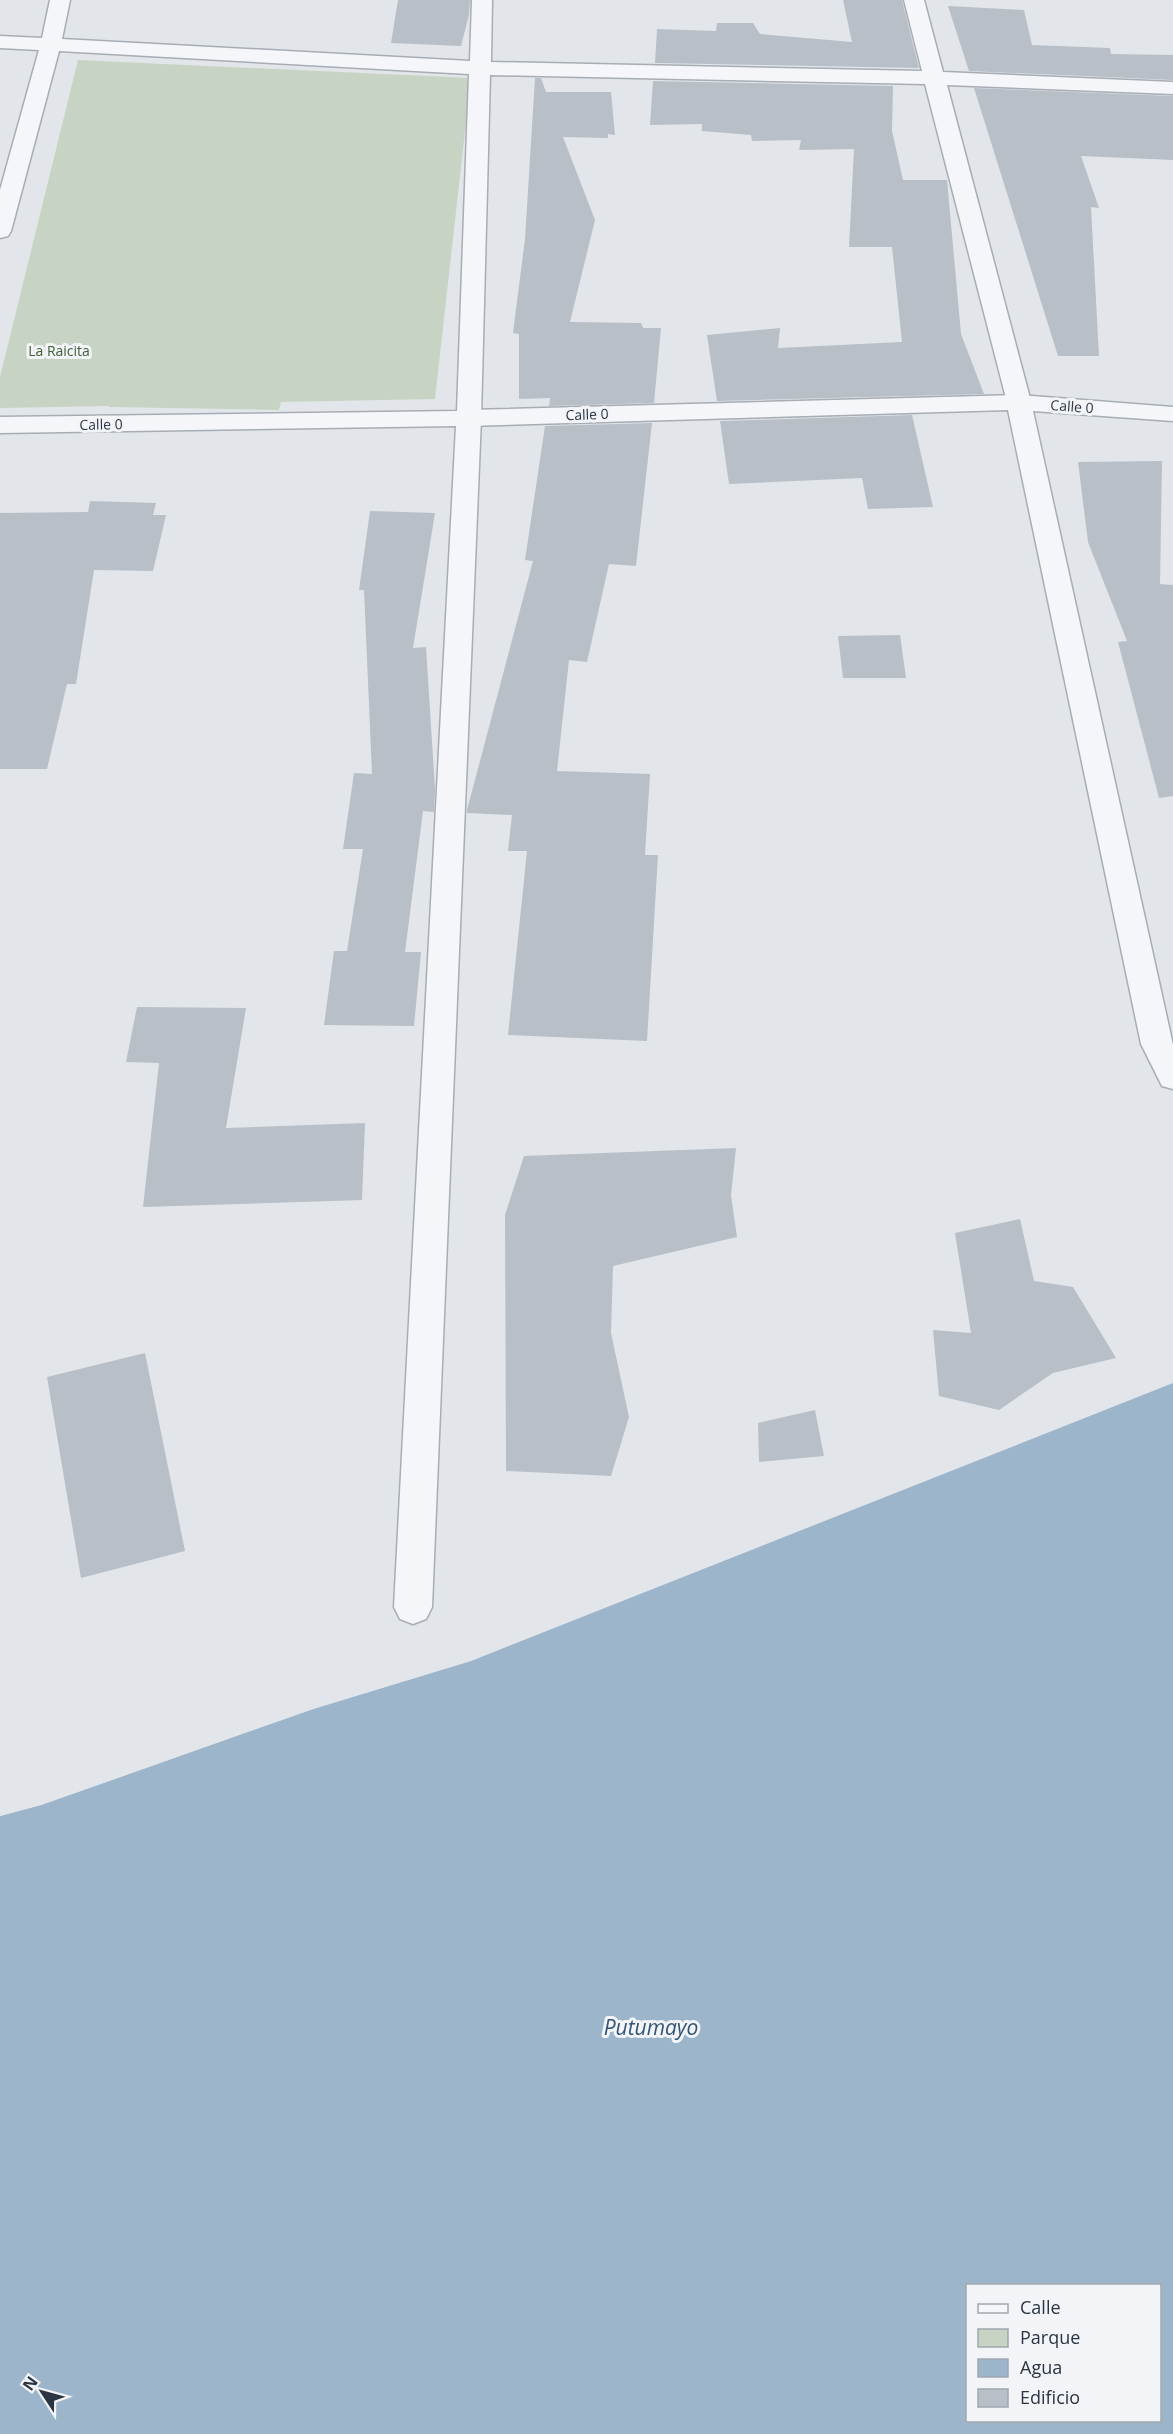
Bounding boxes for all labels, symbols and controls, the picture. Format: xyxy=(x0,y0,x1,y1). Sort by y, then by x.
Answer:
park label: La Raicita xyxy=(28,341,90,360)
street label: Calle 0 xyxy=(1050,395,1094,417)
street label: Calle 0 xyxy=(565,404,609,424)
street label: Calle 0 xyxy=(79,414,123,434)
water label: Putumayo xyxy=(604,2013,698,2041)
legend xyxy=(966,2284,1161,2422)
text: Calle xyxy=(1020,2295,1061,2319)
text: Parque xyxy=(1020,2325,1080,2349)
text: Agua xyxy=(1020,2355,1062,2379)
north arrow xyxy=(12,2362,72,2422)
text: N xyxy=(17,2371,43,2395)
text: Edificio xyxy=(1020,2385,1080,2409)

